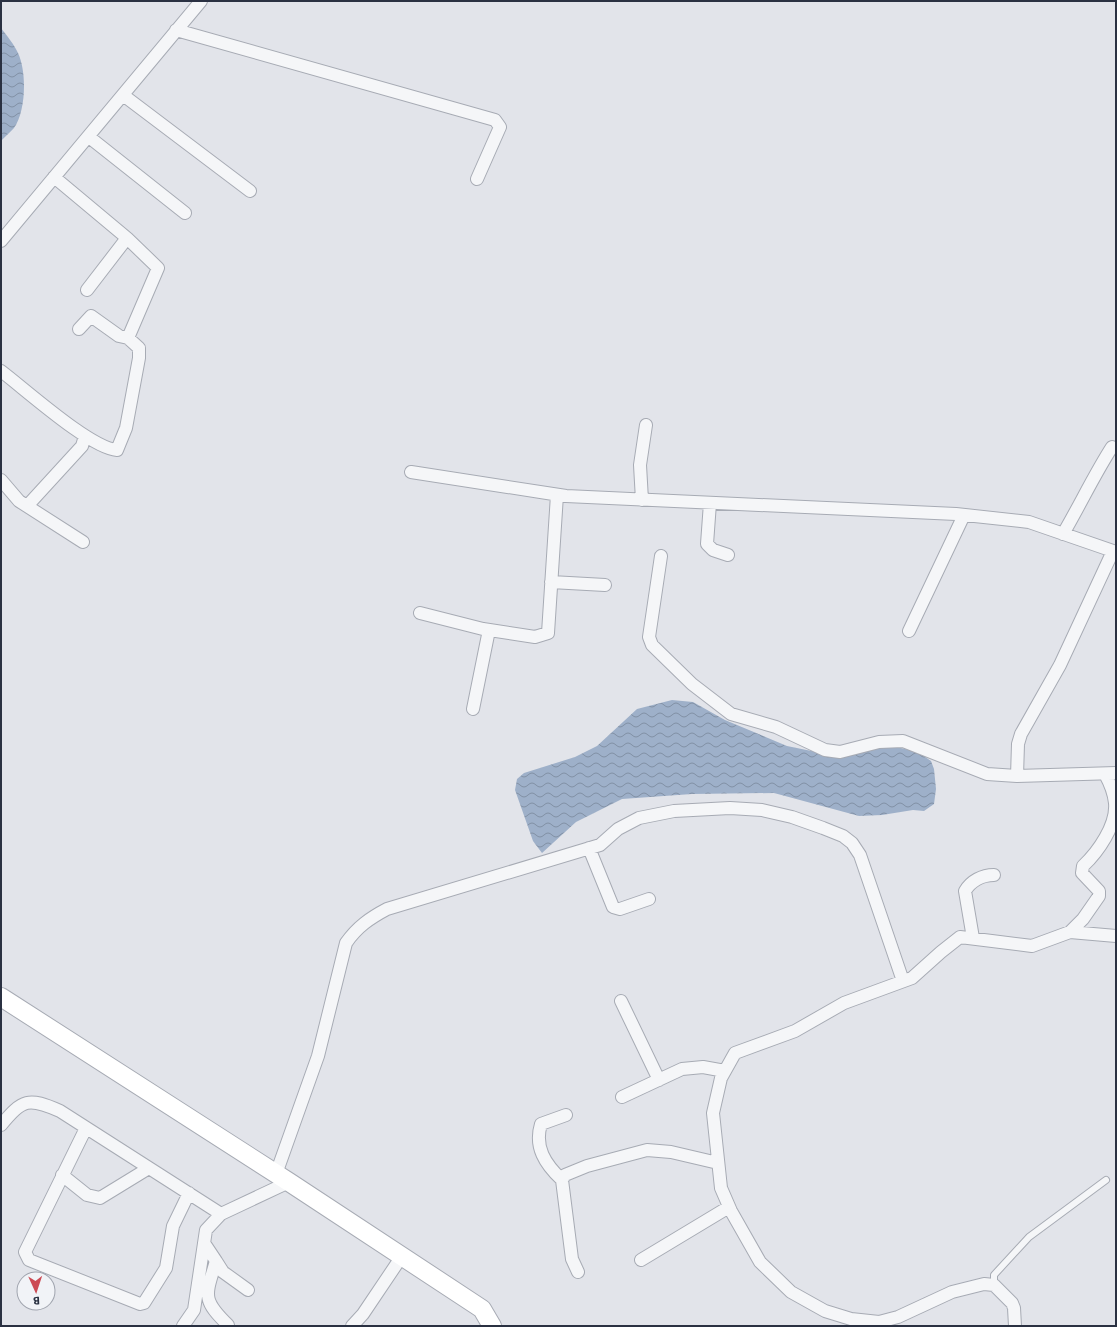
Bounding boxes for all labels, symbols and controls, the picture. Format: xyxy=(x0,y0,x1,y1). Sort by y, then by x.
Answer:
north arrow xyxy=(16,1271,56,1311)
text: B xyxy=(33,1294,40,1307)

